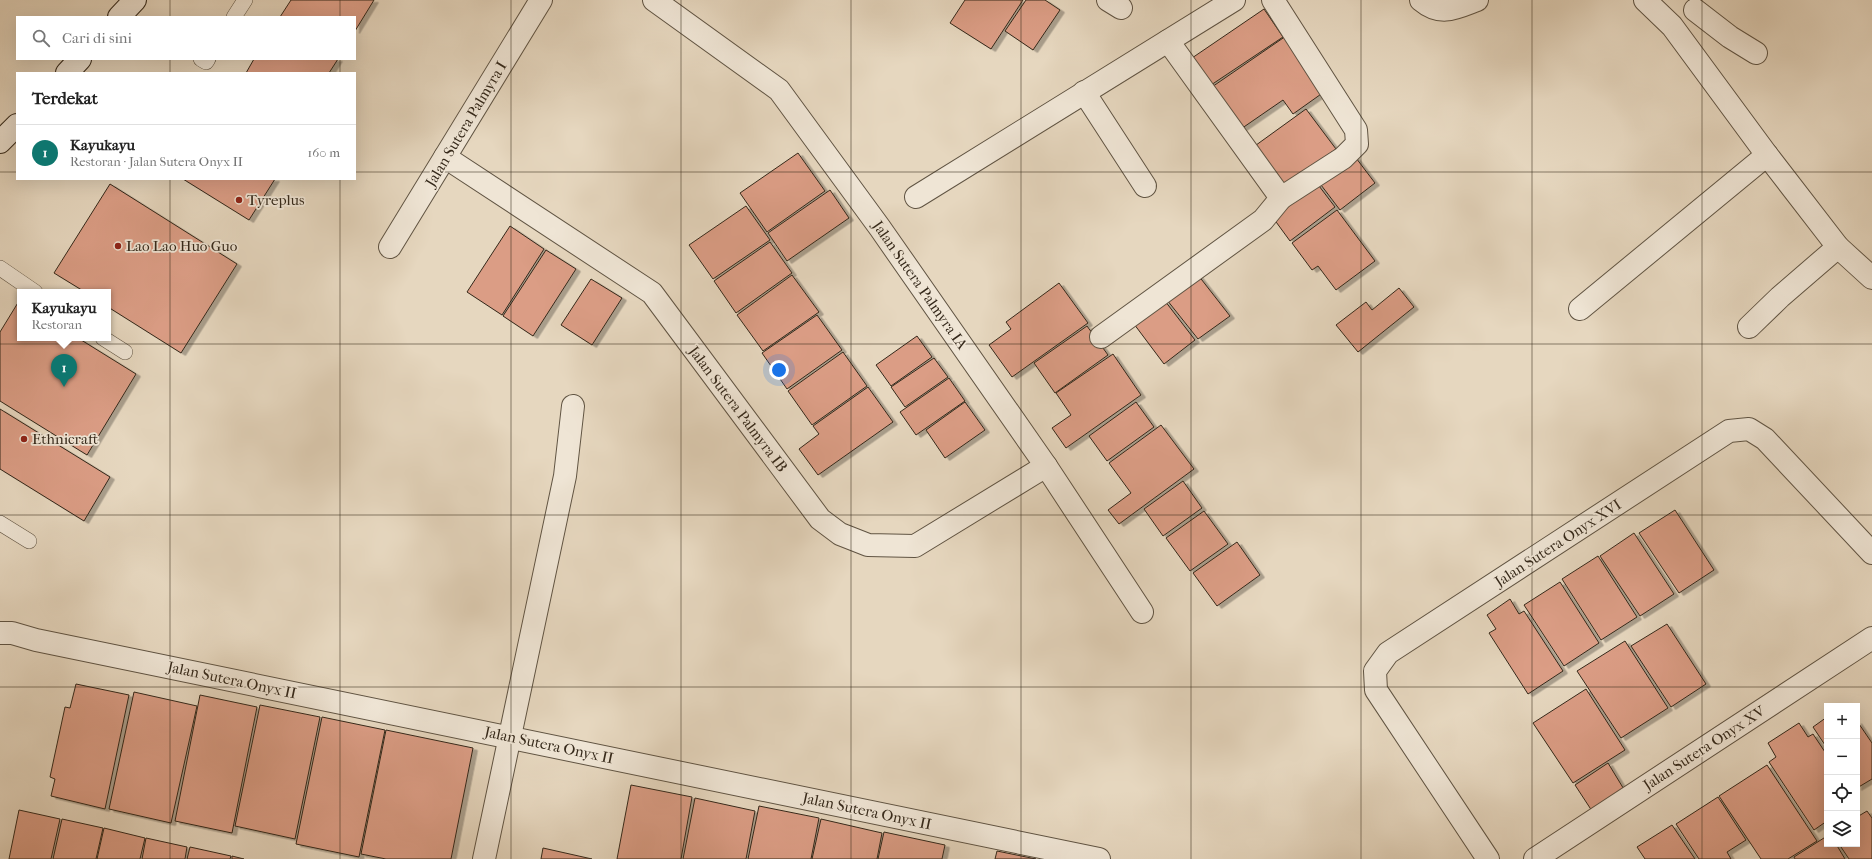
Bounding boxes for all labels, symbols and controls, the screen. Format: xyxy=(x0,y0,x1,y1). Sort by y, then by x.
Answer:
search box xyxy=(16,16,356,60)
icon: search xyxy=(30,27,52,49)
text: Cari di sini xyxy=(62,29,132,47)
street label: Jalan Sutera Palmyra I xyxy=(421,58,511,191)
text: Terdekat xyxy=(32,88,98,108)
text: Kayukayu xyxy=(70,136,135,154)
text: 1 xyxy=(43,145,47,160)
text: 160 m xyxy=(308,145,340,160)
text: Restoran · Jalan Sutera Onyx II xyxy=(70,154,243,169)
place label: Tyreplus xyxy=(247,191,305,209)
marker: Tyreplus xyxy=(234,195,244,205)
street label: Jalan Sutera Palmyra IA xyxy=(868,216,971,353)
place label: Lao Lao Huo Guo xyxy=(126,237,238,255)
marker: Lao Lao Huo Guo xyxy=(113,241,123,251)
popup xyxy=(17,289,111,341)
text: Kayukayu xyxy=(31,299,97,317)
text: Restoran xyxy=(31,317,82,332)
street label: Jalan Sutera Palmyra IB xyxy=(684,342,791,475)
pin: 1 xyxy=(51,354,77,387)
your location xyxy=(769,360,789,380)
place label: Ethnicraft xyxy=(32,430,99,448)
marker: Ethnicraft xyxy=(19,434,29,444)
street label: Jalan Sutera Onyx XVI xyxy=(1491,495,1625,591)
street label: Jalan Sutera Onyx II xyxy=(165,657,298,703)
street label: Jalan Sutera Onyx XV xyxy=(1639,701,1769,795)
map controls xyxy=(1824,703,1860,847)
button: + xyxy=(1824,703,1860,739)
street label: Jalan Sutera Onyx II xyxy=(482,722,615,768)
button: − xyxy=(1824,739,1860,775)
button: locate xyxy=(1824,775,1860,811)
street label: Jalan Sutera Onyx II xyxy=(800,788,933,834)
button: layers xyxy=(1824,811,1860,847)

